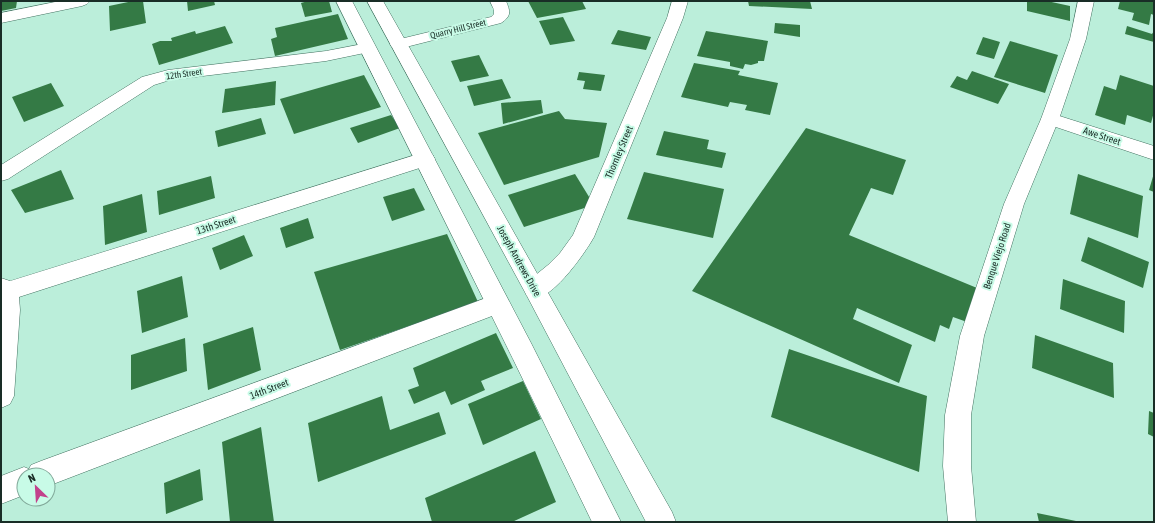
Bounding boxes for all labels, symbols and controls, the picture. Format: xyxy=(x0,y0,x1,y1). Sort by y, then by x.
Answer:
street label: Quarry Hill Street xyxy=(429,17,487,41)
street label: 12th Street xyxy=(165,66,203,81)
street label: Thornley Street xyxy=(603,124,635,180)
street label: Awe Street xyxy=(1082,125,1122,147)
street label: 13th Street xyxy=(195,213,237,236)
street label: Benque Viejo Road xyxy=(981,221,1013,290)
street label: Joseph Andrews Drive xyxy=(495,224,543,299)
street label: 14th Street xyxy=(248,377,290,401)
north arrow xyxy=(16,467,56,507)
text: N xyxy=(26,471,37,485)

